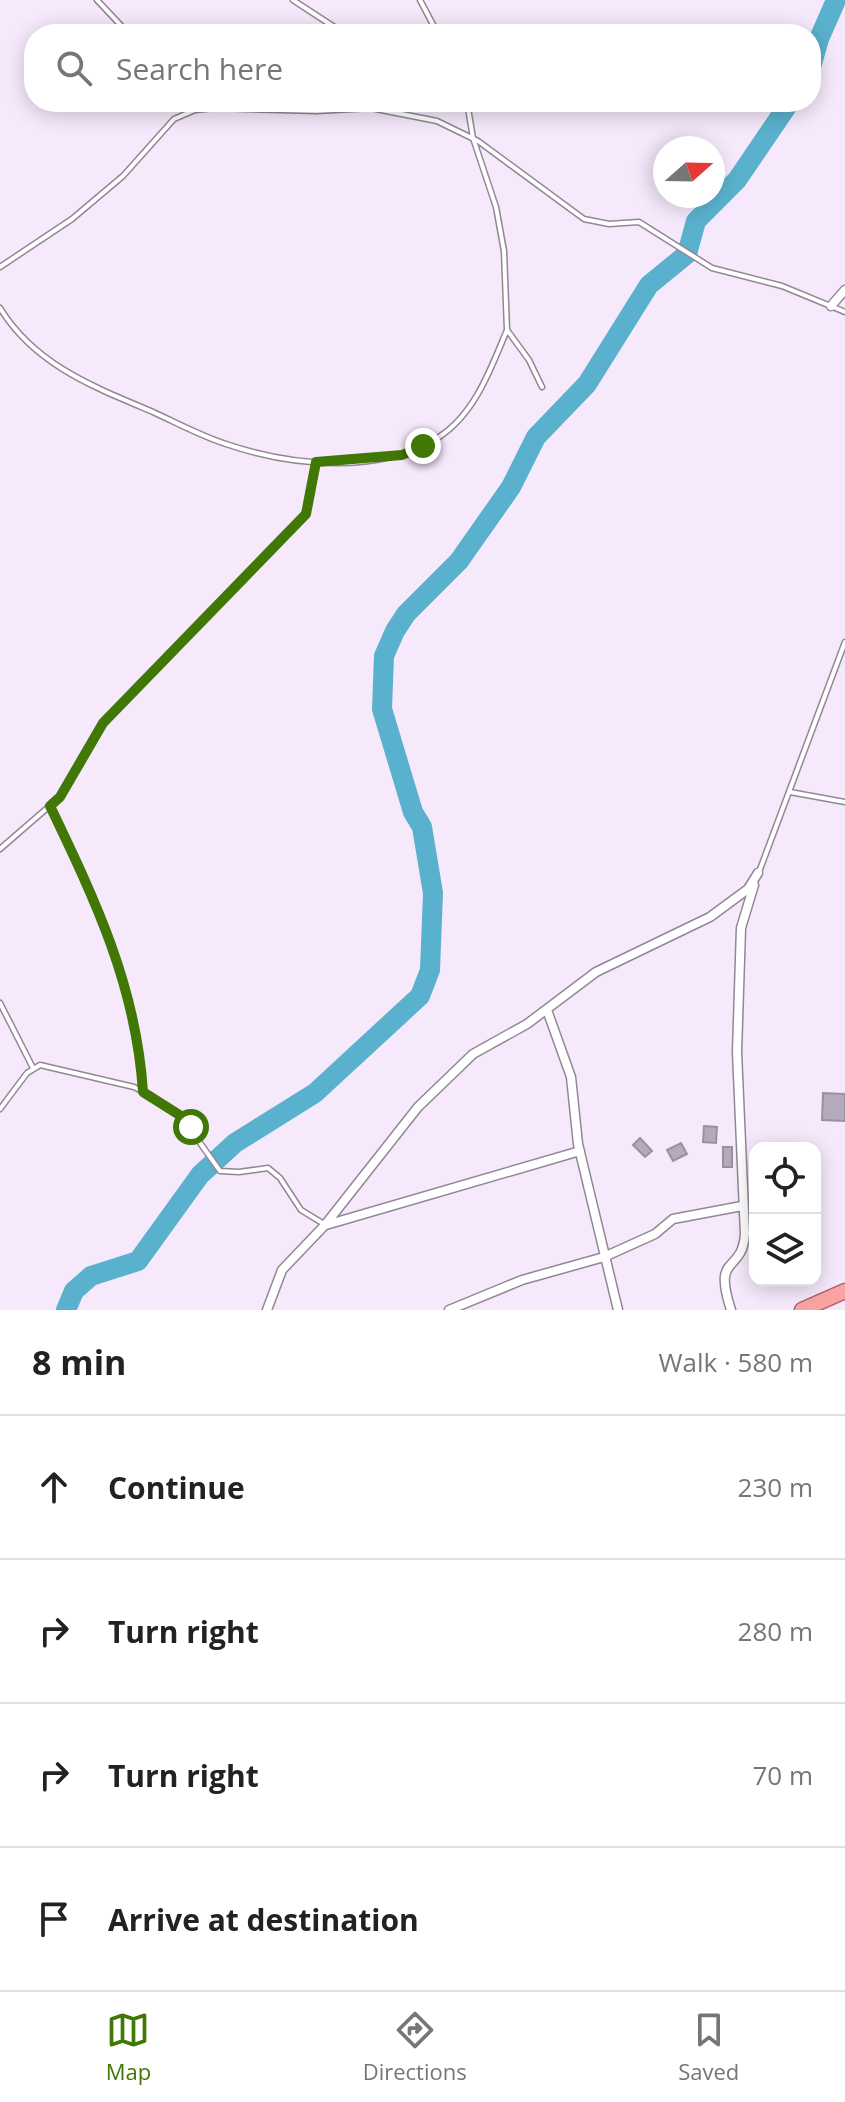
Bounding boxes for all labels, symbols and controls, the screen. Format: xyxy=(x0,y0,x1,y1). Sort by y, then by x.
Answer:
search box xyxy=(24,24,821,112)
icon: search xyxy=(52,46,96,90)
text: Search here xyxy=(116,48,283,89)
north arrow xyxy=(653,136,725,208)
route end xyxy=(405,428,441,464)
route start xyxy=(173,1109,209,1145)
map controls xyxy=(749,1142,821,1286)
button: locate xyxy=(749,1142,821,1214)
button: layers xyxy=(749,1214,821,1286)
text: 8 min xyxy=(32,1339,126,1385)
text: Walk · 580 m xyxy=(659,1344,813,1380)
icon: ahead xyxy=(32,1465,76,1509)
text: Continue xyxy=(108,1467,245,1508)
text: 230 m xyxy=(738,1469,813,1505)
icon: right xyxy=(32,1609,76,1653)
text: Turn right xyxy=(108,1611,259,1652)
text: 280 m xyxy=(738,1613,813,1649)
icon: right xyxy=(32,1753,76,1797)
text: Turn right xyxy=(108,1755,259,1796)
text: 70 m xyxy=(752,1757,813,1793)
icon: arrive xyxy=(32,1897,76,1941)
text: Arrive at destination xyxy=(108,1899,419,1940)
tab: Map xyxy=(106,2008,151,2086)
tab: Directions xyxy=(363,2008,467,2086)
tab: Saved xyxy=(678,2008,739,2086)

